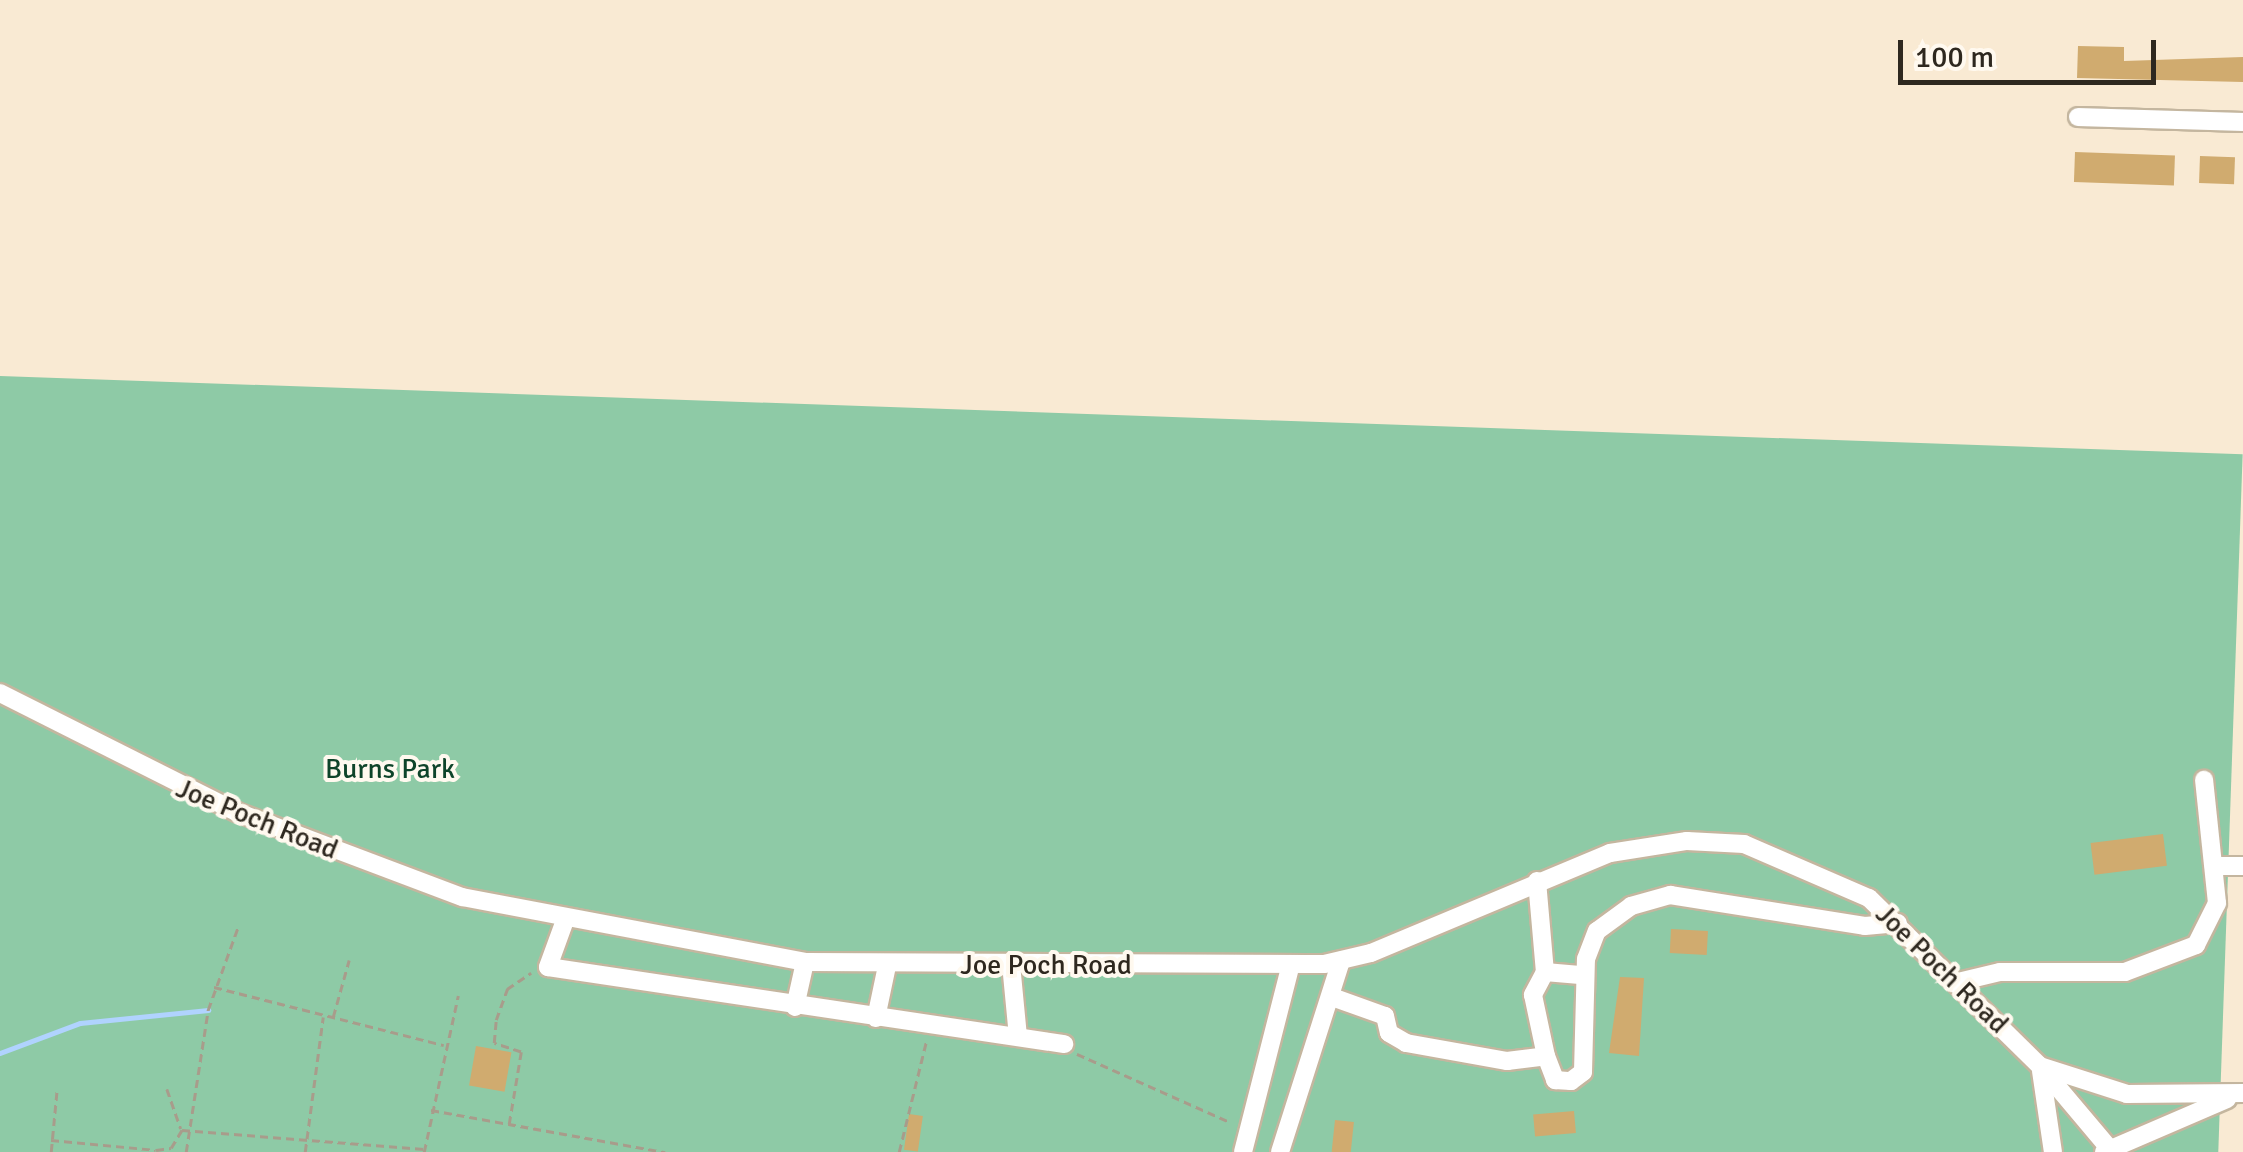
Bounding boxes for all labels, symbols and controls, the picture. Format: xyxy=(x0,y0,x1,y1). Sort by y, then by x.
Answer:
scale bar xyxy=(1903,20,2160,82)
text: 100 m xyxy=(1915,39,1994,76)
park label: Burns Park xyxy=(325,752,455,786)
street label: Joe Poch Road xyxy=(171,771,343,867)
street label: Joe Poch Road xyxy=(1869,897,2015,1041)
street label: Joe Poch Road xyxy=(960,948,1132,982)

